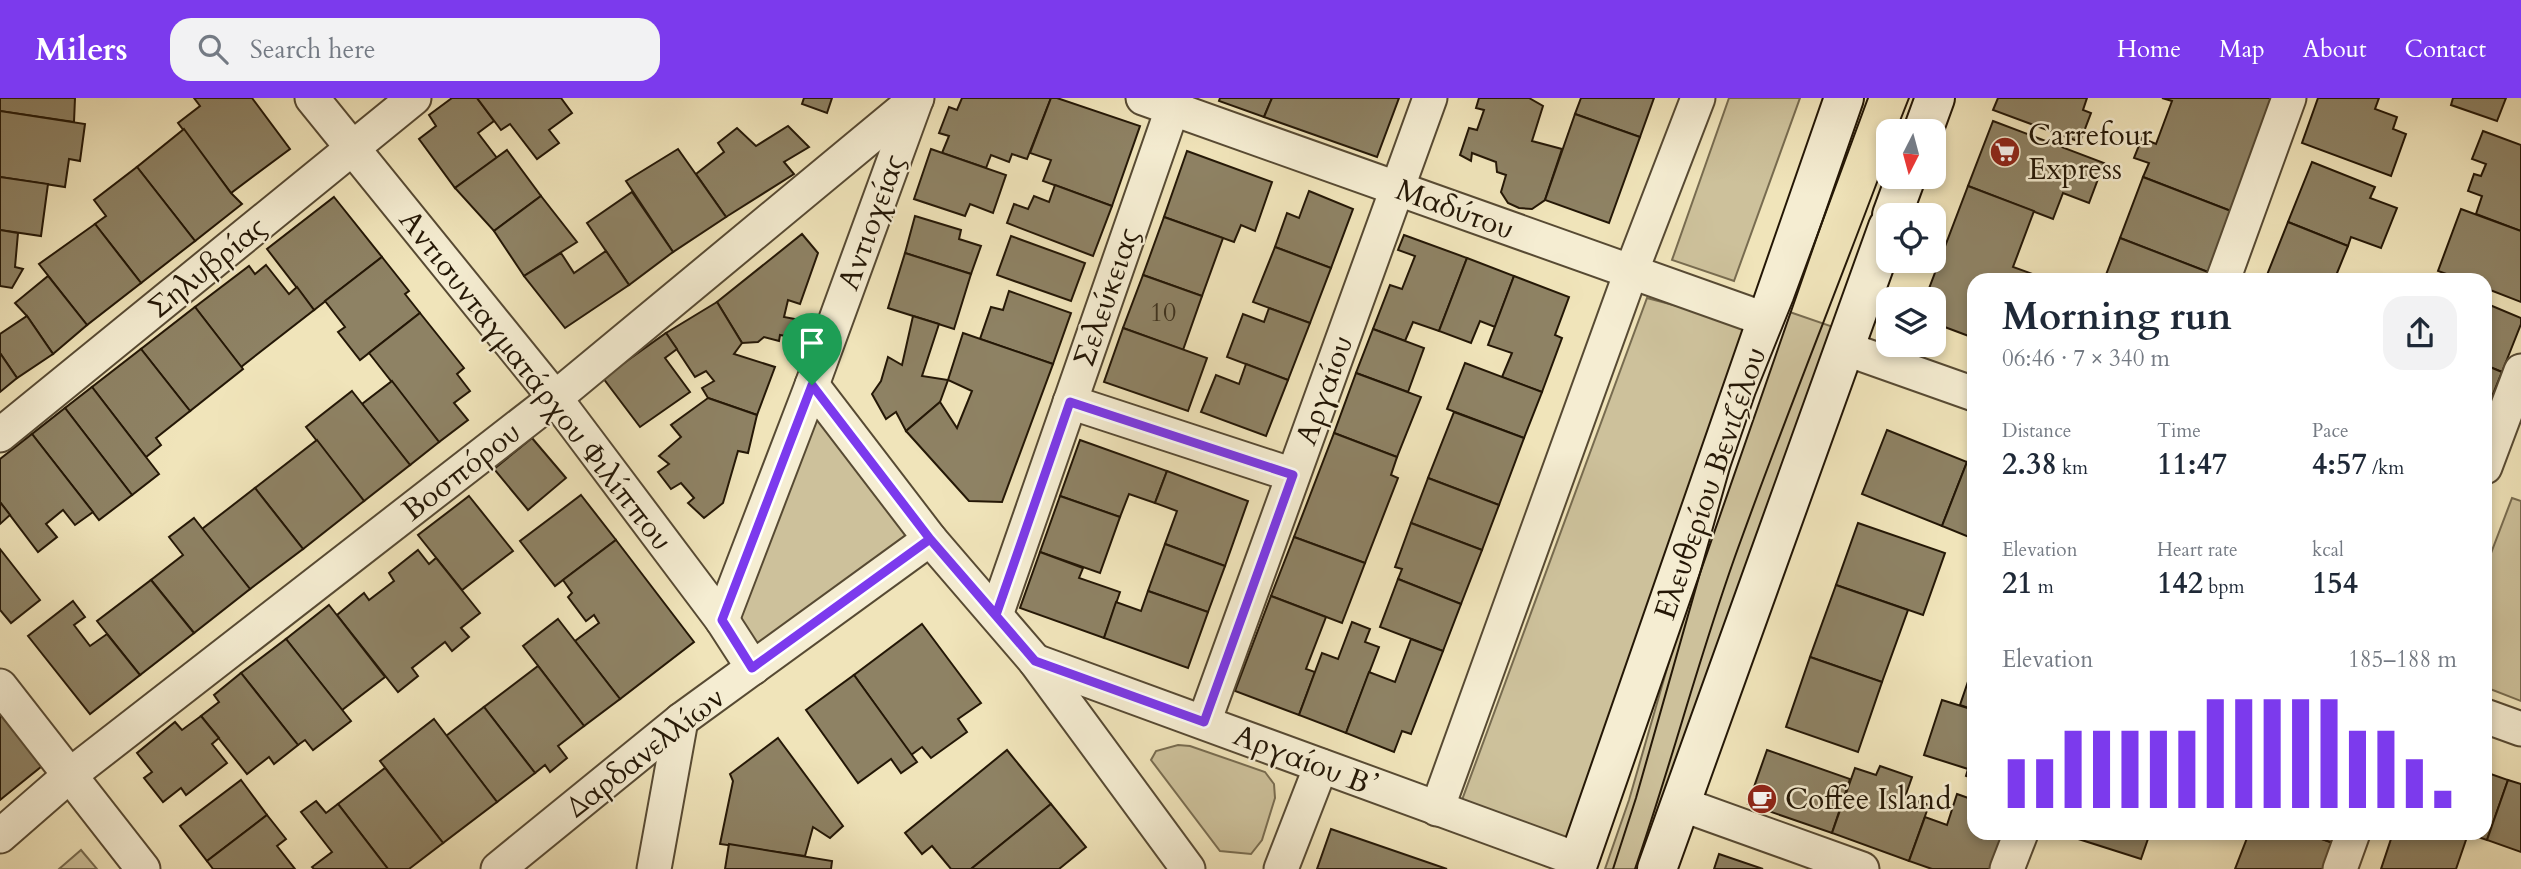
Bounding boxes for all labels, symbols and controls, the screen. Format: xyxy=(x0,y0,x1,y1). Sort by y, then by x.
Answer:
search box xyxy=(170,18,660,81)
text: Milers xyxy=(35,27,128,72)
icon: search xyxy=(194,30,232,68)
text: Search here xyxy=(250,32,376,67)
text: Home xyxy=(2117,33,2181,66)
text: Map xyxy=(2219,33,2265,66)
text: About xyxy=(2303,33,2367,66)
text: Contact xyxy=(2405,33,2486,66)
place label: Carrefour Express xyxy=(2028,115,2152,190)
north arrow xyxy=(1876,119,1946,189)
map controls xyxy=(1876,119,1946,357)
supermarket icon: Carrefour Express xyxy=(1988,135,2022,169)
street label: Αντιοχείας xyxy=(828,148,915,296)
street label: Μαδύτου xyxy=(1390,169,1519,250)
street label: Αντισυνταγματάρχου Φιλίππου xyxy=(390,201,682,559)
button: locate xyxy=(1876,203,1946,273)
street label: Σηλυβρίας xyxy=(140,207,275,328)
street label: Σελεύκειας xyxy=(1064,222,1149,372)
button: layers xyxy=(1876,287,1946,357)
text: Morning run xyxy=(2002,291,2232,343)
house number: 10 xyxy=(1150,295,1176,330)
button: share xyxy=(2383,296,2457,370)
pin xyxy=(782,313,842,385)
icon: arrive xyxy=(793,324,831,362)
street label: Αργαίου xyxy=(1286,330,1363,451)
street label: Ελευθερίου Βενιζέλου xyxy=(1645,342,1776,625)
text: 06:46 · 7 × 340 m xyxy=(2002,343,2170,374)
street label: Βοσπόρου xyxy=(394,412,529,531)
text: Distance xyxy=(2002,418,2071,444)
text: Time xyxy=(2157,418,2201,444)
text: Pace xyxy=(2312,418,2349,444)
text: 2.38 xyxy=(2002,444,2057,485)
text: 11:47 xyxy=(2157,444,2227,485)
text: 4:57 xyxy=(2312,444,2367,485)
text: km xyxy=(2057,455,2088,481)
text: /km xyxy=(2367,455,2404,481)
text: Elevation xyxy=(2002,537,2077,563)
text: Heart rate xyxy=(2157,537,2238,563)
text: kcal xyxy=(2312,537,2344,563)
text: 21 xyxy=(2002,563,2033,604)
text: 142 xyxy=(2157,563,2203,604)
text: 154 xyxy=(2312,563,2358,604)
text: m xyxy=(2033,574,2054,600)
text: bpm xyxy=(2203,574,2245,600)
text: Elevation xyxy=(2002,644,2093,675)
text: 185–188 m xyxy=(2348,644,2457,675)
street label: Δαρδανελλίων xyxy=(558,678,733,827)
street label: Αργαίου Β᾽ xyxy=(1228,715,1386,808)
place label: Coffee Island xyxy=(1785,779,1951,820)
cafe icon: Coffee Island xyxy=(1745,782,1779,816)

